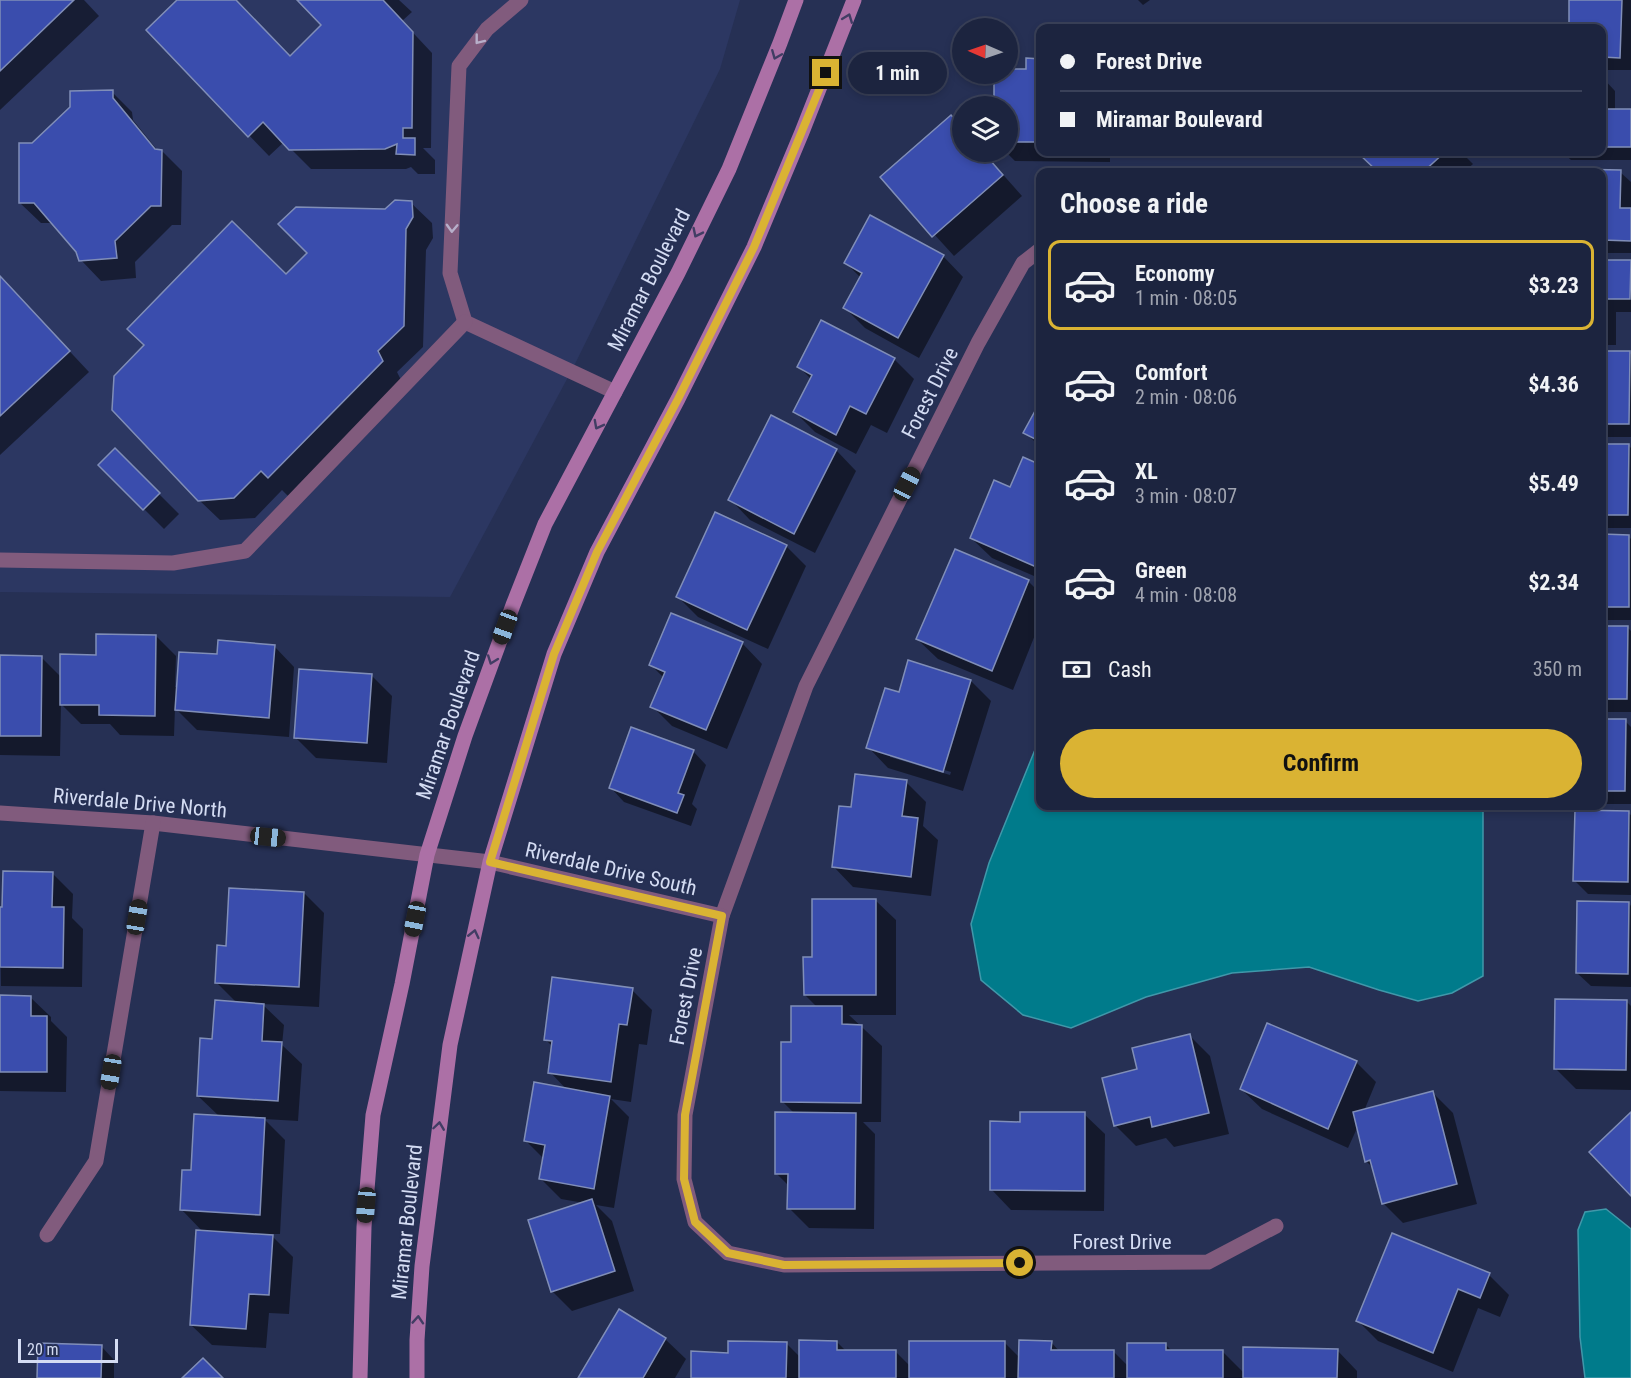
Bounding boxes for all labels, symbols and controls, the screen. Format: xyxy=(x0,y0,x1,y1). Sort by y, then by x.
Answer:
one-way arrow xyxy=(841,13,853,24)
north arrow xyxy=(952,18,1018,84)
map controls xyxy=(952,18,1018,162)
one-way arrow xyxy=(475,34,486,45)
one-way arrow xyxy=(771,49,783,60)
text: Forest Drive xyxy=(1096,49,1202,74)
callout: 1 min xyxy=(847,52,946,94)
route end xyxy=(812,59,839,86)
text: 1 min xyxy=(875,61,920,85)
button: layers xyxy=(952,96,1018,162)
text: Miramar Boulevard xyxy=(1096,107,1263,132)
text: Choose a ride xyxy=(1060,188,1208,220)
street label: Miramar Boulevard xyxy=(603,205,695,355)
one-way arrow xyxy=(446,224,459,233)
one-way arrow xyxy=(693,227,705,238)
icon: car xyxy=(1063,258,1117,312)
text: Economy xyxy=(1135,261,1215,286)
text: $3.23 xyxy=(1528,273,1579,298)
text: 1 min · 08:05 xyxy=(1135,286,1237,310)
street label: Forest Drive xyxy=(897,343,963,443)
icon: car xyxy=(1063,357,1117,411)
text: Comfort xyxy=(1135,360,1208,385)
text: $4.36 xyxy=(1528,372,1579,397)
text: 2 min · 08:06 xyxy=(1135,385,1237,409)
one-way arrow xyxy=(594,419,605,429)
icon: car xyxy=(1063,456,1117,510)
text: XL xyxy=(1135,459,1158,484)
car xyxy=(891,464,923,504)
text: $5.49 xyxy=(1528,471,1579,496)
text: 3 min · 08:07 xyxy=(1135,484,1237,508)
icon: car xyxy=(1063,555,1117,609)
text: Green xyxy=(1135,558,1187,583)
text: $2.34 xyxy=(1528,570,1579,595)
text: 4 min · 08:08 xyxy=(1135,583,1237,607)
car xyxy=(490,607,520,647)
street label: Miramar Boulevard xyxy=(411,647,485,803)
icon: cash xyxy=(1060,653,1093,686)
one-way arrow xyxy=(487,654,500,665)
text: Cash xyxy=(1108,657,1152,682)
text: 350 m xyxy=(1533,657,1582,681)
button: Confirm xyxy=(1060,729,1582,798)
street label: Riverdale Drive North xyxy=(52,783,228,823)
car xyxy=(249,826,287,848)
street label: Riverdale Drive South xyxy=(523,838,699,900)
car xyxy=(125,898,149,936)
car xyxy=(403,900,427,938)
one-way arrow xyxy=(467,929,480,939)
street label: Forest Drive xyxy=(665,945,707,1047)
car xyxy=(99,1053,123,1091)
one-way arrow xyxy=(432,1121,444,1130)
street label: Miramar Boulevard xyxy=(387,1143,427,1301)
car xyxy=(355,1186,377,1224)
street label: Forest Drive xyxy=(1073,1230,1172,1254)
route start xyxy=(1006,1249,1033,1276)
one-way arrow xyxy=(412,1315,425,1324)
scale bar xyxy=(18,1336,118,1364)
text: 20 m xyxy=(27,1340,59,1359)

